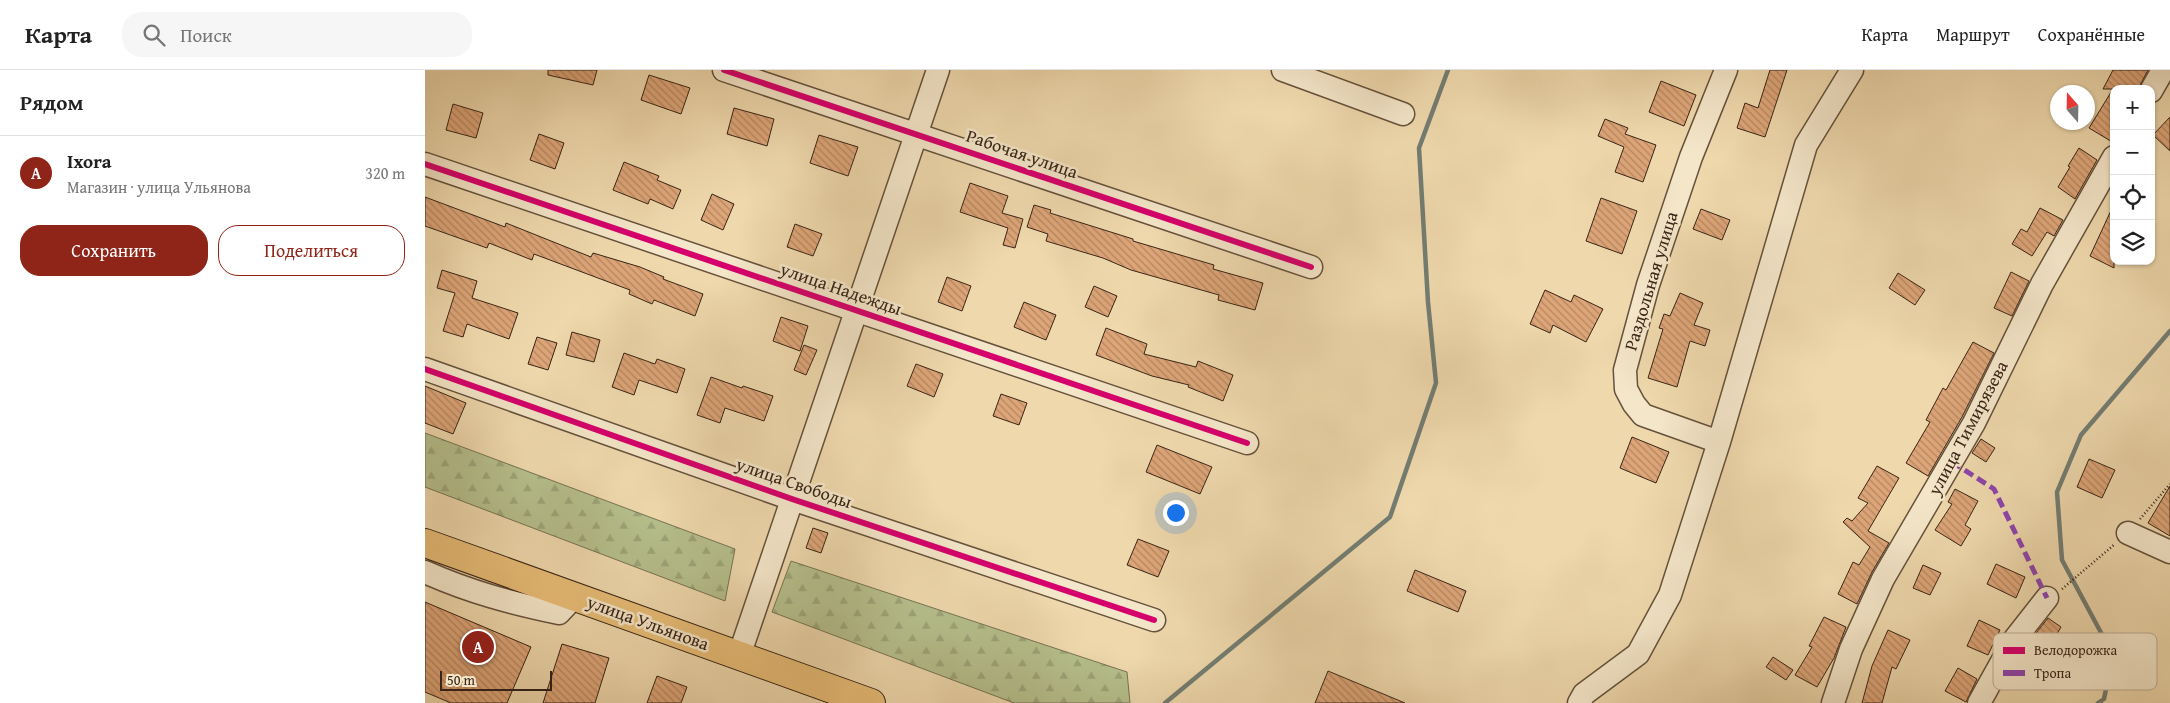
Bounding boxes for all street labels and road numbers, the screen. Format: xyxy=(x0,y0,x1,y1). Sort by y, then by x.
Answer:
street label: Рабочая улица xyxy=(963,122,1082,185)
street label: Раздольная улица xyxy=(1617,208,1685,354)
street label: улица Надежды xyxy=(776,255,906,322)
street label: улица Тимирязева xyxy=(1920,355,2015,501)
street label: улица Свободы xyxy=(732,450,856,515)
street label: улица Ульянова xyxy=(582,588,713,657)

